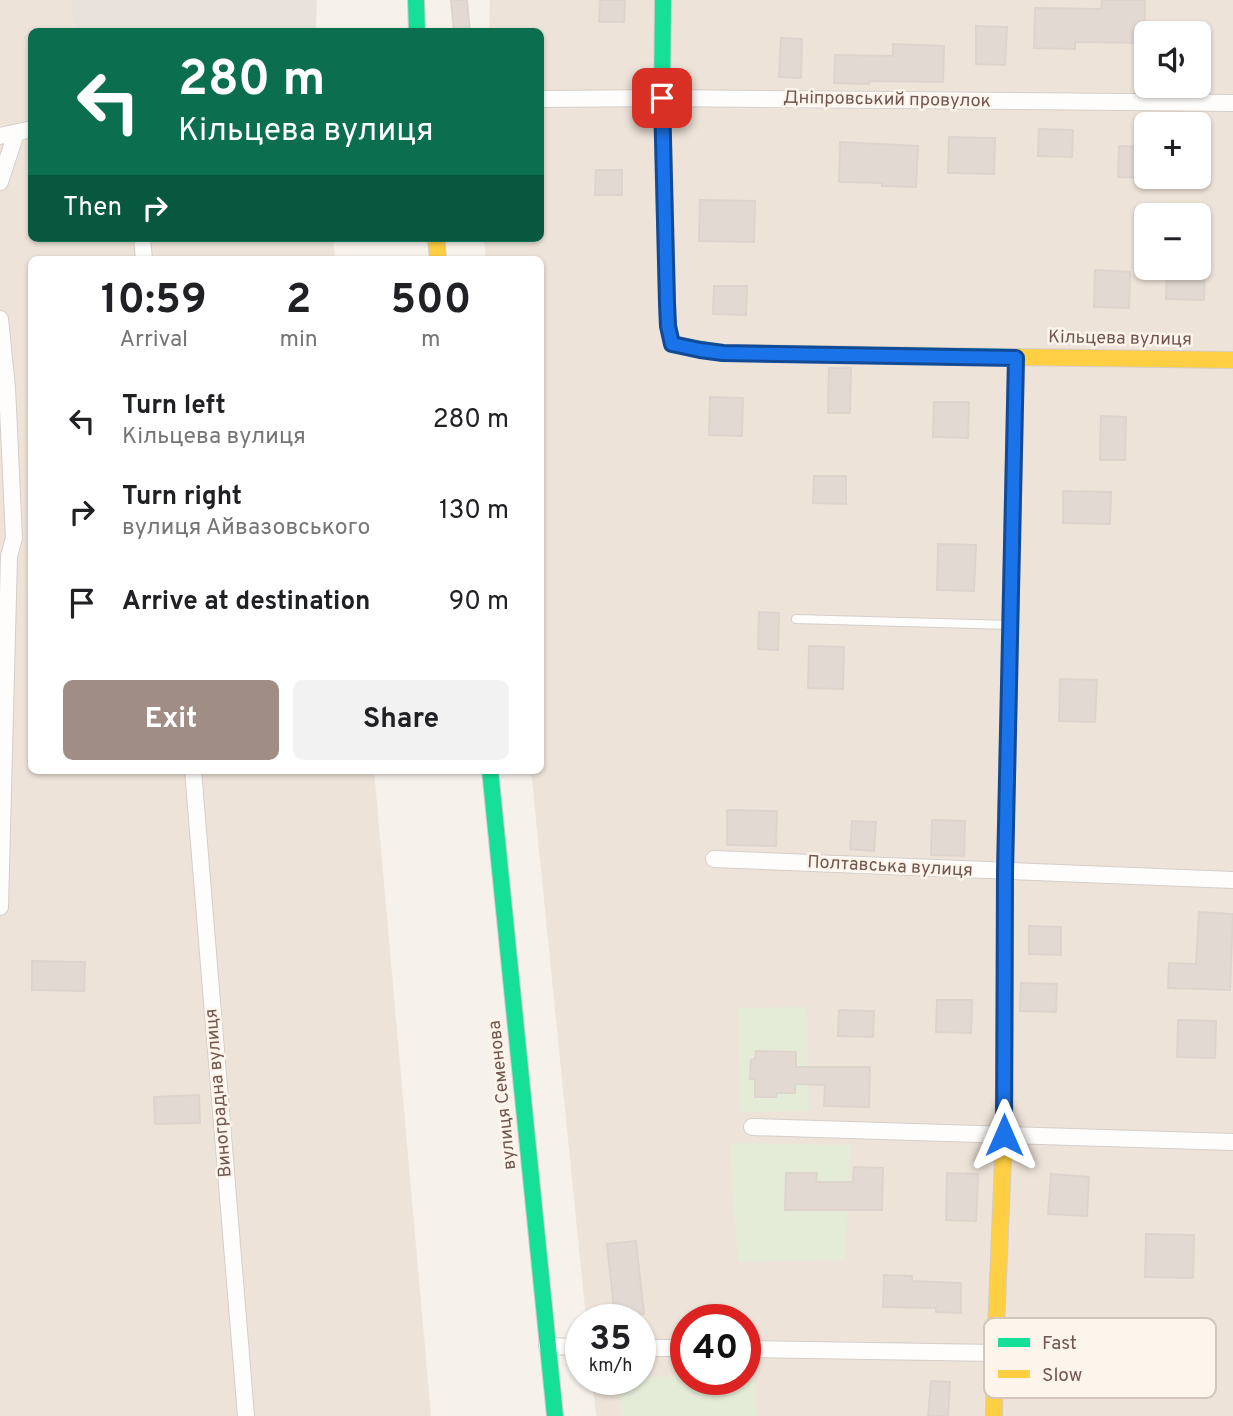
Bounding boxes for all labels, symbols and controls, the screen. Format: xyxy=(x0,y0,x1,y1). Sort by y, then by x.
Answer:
map controls xyxy=(1134,21,1211,280)
button: sound xyxy=(1134,21,1211,98)
text: 280 m xyxy=(178,51,325,113)
icon: left xyxy=(63,56,154,147)
pin xyxy=(632,68,692,128)
icon: arrive xyxy=(643,79,681,117)
street label: Дніпровський провулок xyxy=(783,87,991,113)
text: Кільцева вулиця xyxy=(178,112,434,152)
button: + xyxy=(1134,112,1211,189)
icon: right xyxy=(136,189,174,227)
text: Then xyxy=(63,192,122,225)
button: − xyxy=(1134,203,1211,280)
text: 10:59 xyxy=(101,275,207,328)
text: 2 xyxy=(286,275,311,328)
text: 500 xyxy=(390,275,471,328)
text: Arrival xyxy=(119,326,188,355)
text: min xyxy=(279,326,318,355)
text: m xyxy=(421,326,441,355)
street label: Кільцева вулиця xyxy=(1048,326,1192,352)
text: Turn left xyxy=(122,390,226,423)
icon: left xyxy=(63,402,101,440)
text: 280 m xyxy=(433,404,509,437)
text: Кільцева вулиця xyxy=(122,423,306,452)
text: Turn right xyxy=(122,481,242,514)
icon: right xyxy=(63,493,101,531)
text: 130 m xyxy=(439,495,509,528)
text: вулиця Айвазовського xyxy=(122,514,370,543)
icon: arrive xyxy=(63,584,101,622)
text: Arrive at destination xyxy=(122,586,370,619)
text: 90 m xyxy=(449,586,509,619)
button: Exit xyxy=(63,680,279,760)
button: Share xyxy=(293,680,509,760)
street label: Полтавська вулиця xyxy=(807,851,973,883)
street label: Виноградна вулиця xyxy=(200,1008,238,1178)
street label: вулиця Семенова xyxy=(484,1019,522,1171)
position arrow xyxy=(967,1098,1041,1172)
speed limit sign: 40 xyxy=(670,1304,761,1395)
text: 35 xyxy=(589,1318,632,1362)
legend xyxy=(984,1318,1216,1398)
text: Fast xyxy=(1042,1332,1077,1356)
text: km/h xyxy=(589,1355,632,1378)
text: Slow xyxy=(1042,1364,1082,1388)

